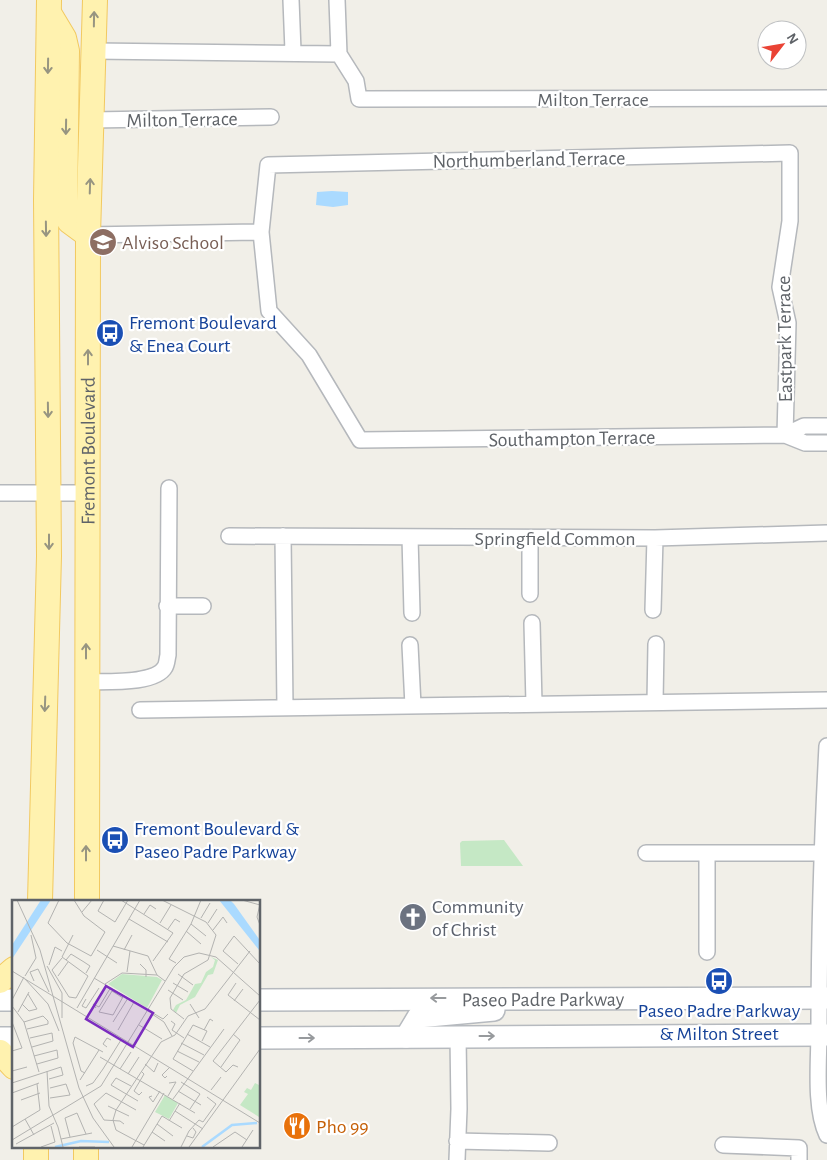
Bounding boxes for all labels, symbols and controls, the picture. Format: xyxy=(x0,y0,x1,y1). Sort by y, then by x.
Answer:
one-way arrow xyxy=(90,11,99,27)
north arrow xyxy=(757,20,807,70)
text: N xyxy=(784,31,801,47)
one-way arrow xyxy=(43,58,53,74)
street label: Milton Terrace xyxy=(537,90,649,110)
street label: Milton Terrace xyxy=(126,109,238,131)
one-way arrow xyxy=(62,119,71,135)
street label: Northumberland Terrace xyxy=(433,148,625,172)
one-way arrow xyxy=(85,178,95,194)
one-way arrow xyxy=(41,220,51,236)
school or university icon: Alviso School xyxy=(88,227,118,257)
place label: Alviso School xyxy=(122,233,224,253)
street label: Eastpark Terrace xyxy=(774,275,796,403)
place label: Fremont Boulevard & Enea Court xyxy=(129,313,277,356)
bus stop icon: Fremont Boulevard & Enea Court xyxy=(95,318,125,348)
one-way arrow xyxy=(83,349,93,366)
street label: Fremont Boulevard xyxy=(79,377,99,525)
one-way arrow xyxy=(43,402,53,418)
street label: Southampton Terrace xyxy=(488,428,656,450)
street label: Springfield Common xyxy=(474,529,636,549)
one-way arrow xyxy=(44,534,54,550)
one-way arrow xyxy=(81,644,91,660)
one-way arrow xyxy=(40,696,49,712)
place label: Fremont Boulevard & Paseo Padre Parkway xyxy=(134,819,299,862)
bus stop icon: Fremont Boulevard & Paseo Padre Parkway xyxy=(100,825,130,855)
one-way arrow xyxy=(82,845,91,861)
place label: Community of Christ xyxy=(432,897,524,940)
inset map xyxy=(12,900,260,1148)
church icon: Community of Christ xyxy=(398,902,428,932)
bus stop icon: Paseo Padre Parkway & Milton Street xyxy=(704,966,734,996)
street label: Paseo Padre Parkway xyxy=(462,990,625,1010)
one-way arrow xyxy=(430,993,446,1003)
place label: Paseo Padre Parkway & Milton Street xyxy=(638,1001,801,1044)
one-way arrow xyxy=(479,1031,495,1041)
one-way arrow xyxy=(299,1033,315,1042)
restaurant icon: Pho 99 xyxy=(282,1111,312,1141)
place label: Pho 99 xyxy=(316,1117,369,1137)

